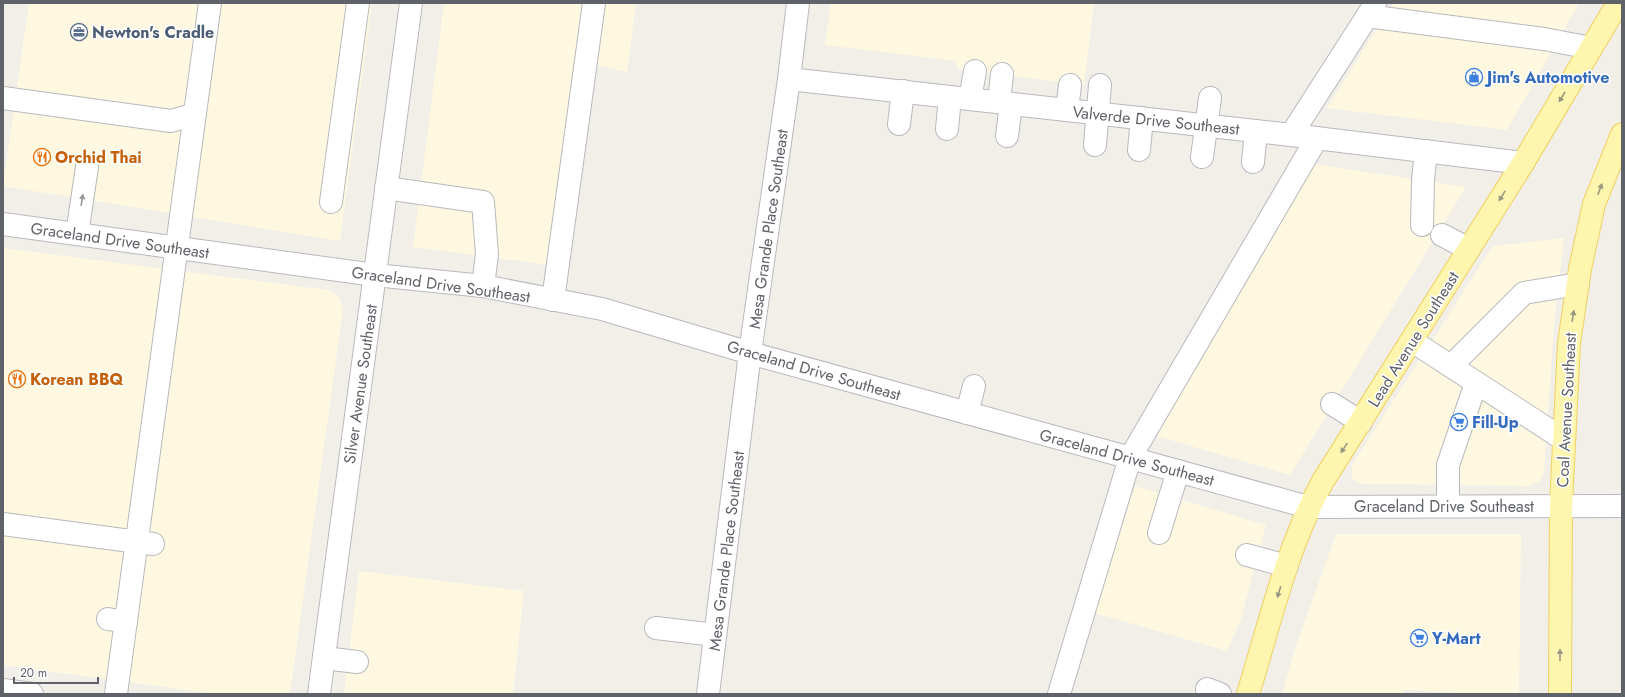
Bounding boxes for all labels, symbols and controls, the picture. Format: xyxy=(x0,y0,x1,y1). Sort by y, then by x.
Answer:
place label: Newton's Cradle xyxy=(92,21,214,44)
office icon: Newton's Cradle xyxy=(69,22,89,42)
place label: Jim's Automotive xyxy=(1484,66,1609,89)
shop icon: Jim's Automotive xyxy=(1464,67,1484,87)
one-way arrow xyxy=(1559,91,1566,103)
street label: Valverde Drive Southeast xyxy=(1071,100,1241,141)
street label: Mesa Grande Place Southeast xyxy=(743,128,794,330)
place label: Orchid Thai xyxy=(55,146,142,169)
restaurant icon: Orchid Thai xyxy=(32,147,52,167)
one-way arrow xyxy=(1598,182,1604,194)
one-way arrow xyxy=(1499,190,1506,202)
one-way arrow xyxy=(79,194,85,207)
street label: Graceland Drive Southeast xyxy=(29,217,211,264)
street label: Graceland Drive Southeast xyxy=(350,261,532,308)
street label: Lead Avenue Southeast xyxy=(1362,267,1465,412)
street label: Silver Avenue Southeast xyxy=(338,303,383,465)
one-way arrow xyxy=(1570,309,1576,322)
street label: Coal Avenue Southeast xyxy=(1551,332,1582,488)
street label: Graceland Drive Southeast xyxy=(724,335,904,406)
place label: Korean BBQ xyxy=(30,368,124,391)
restaurant icon: Korean BBQ xyxy=(7,369,27,389)
place label: Fill-Up xyxy=(1472,411,1519,434)
supermarket icon: Fill-Up xyxy=(1449,412,1469,432)
street label: Graceland Drive Southeast xyxy=(1037,423,1217,492)
one-way arrow xyxy=(1340,443,1348,454)
street label: Mesa Grande Place Southeast xyxy=(703,450,750,652)
street label: Graceland Drive Southeast xyxy=(1354,495,1534,518)
one-way arrow xyxy=(1276,586,1282,598)
place label: Y-Mart xyxy=(1431,627,1482,650)
supermarket icon: Y-Mart xyxy=(1409,628,1429,648)
one-way arrow xyxy=(1557,648,1563,661)
scale bar xyxy=(14,659,98,685)
text: 20 m xyxy=(20,664,47,682)

